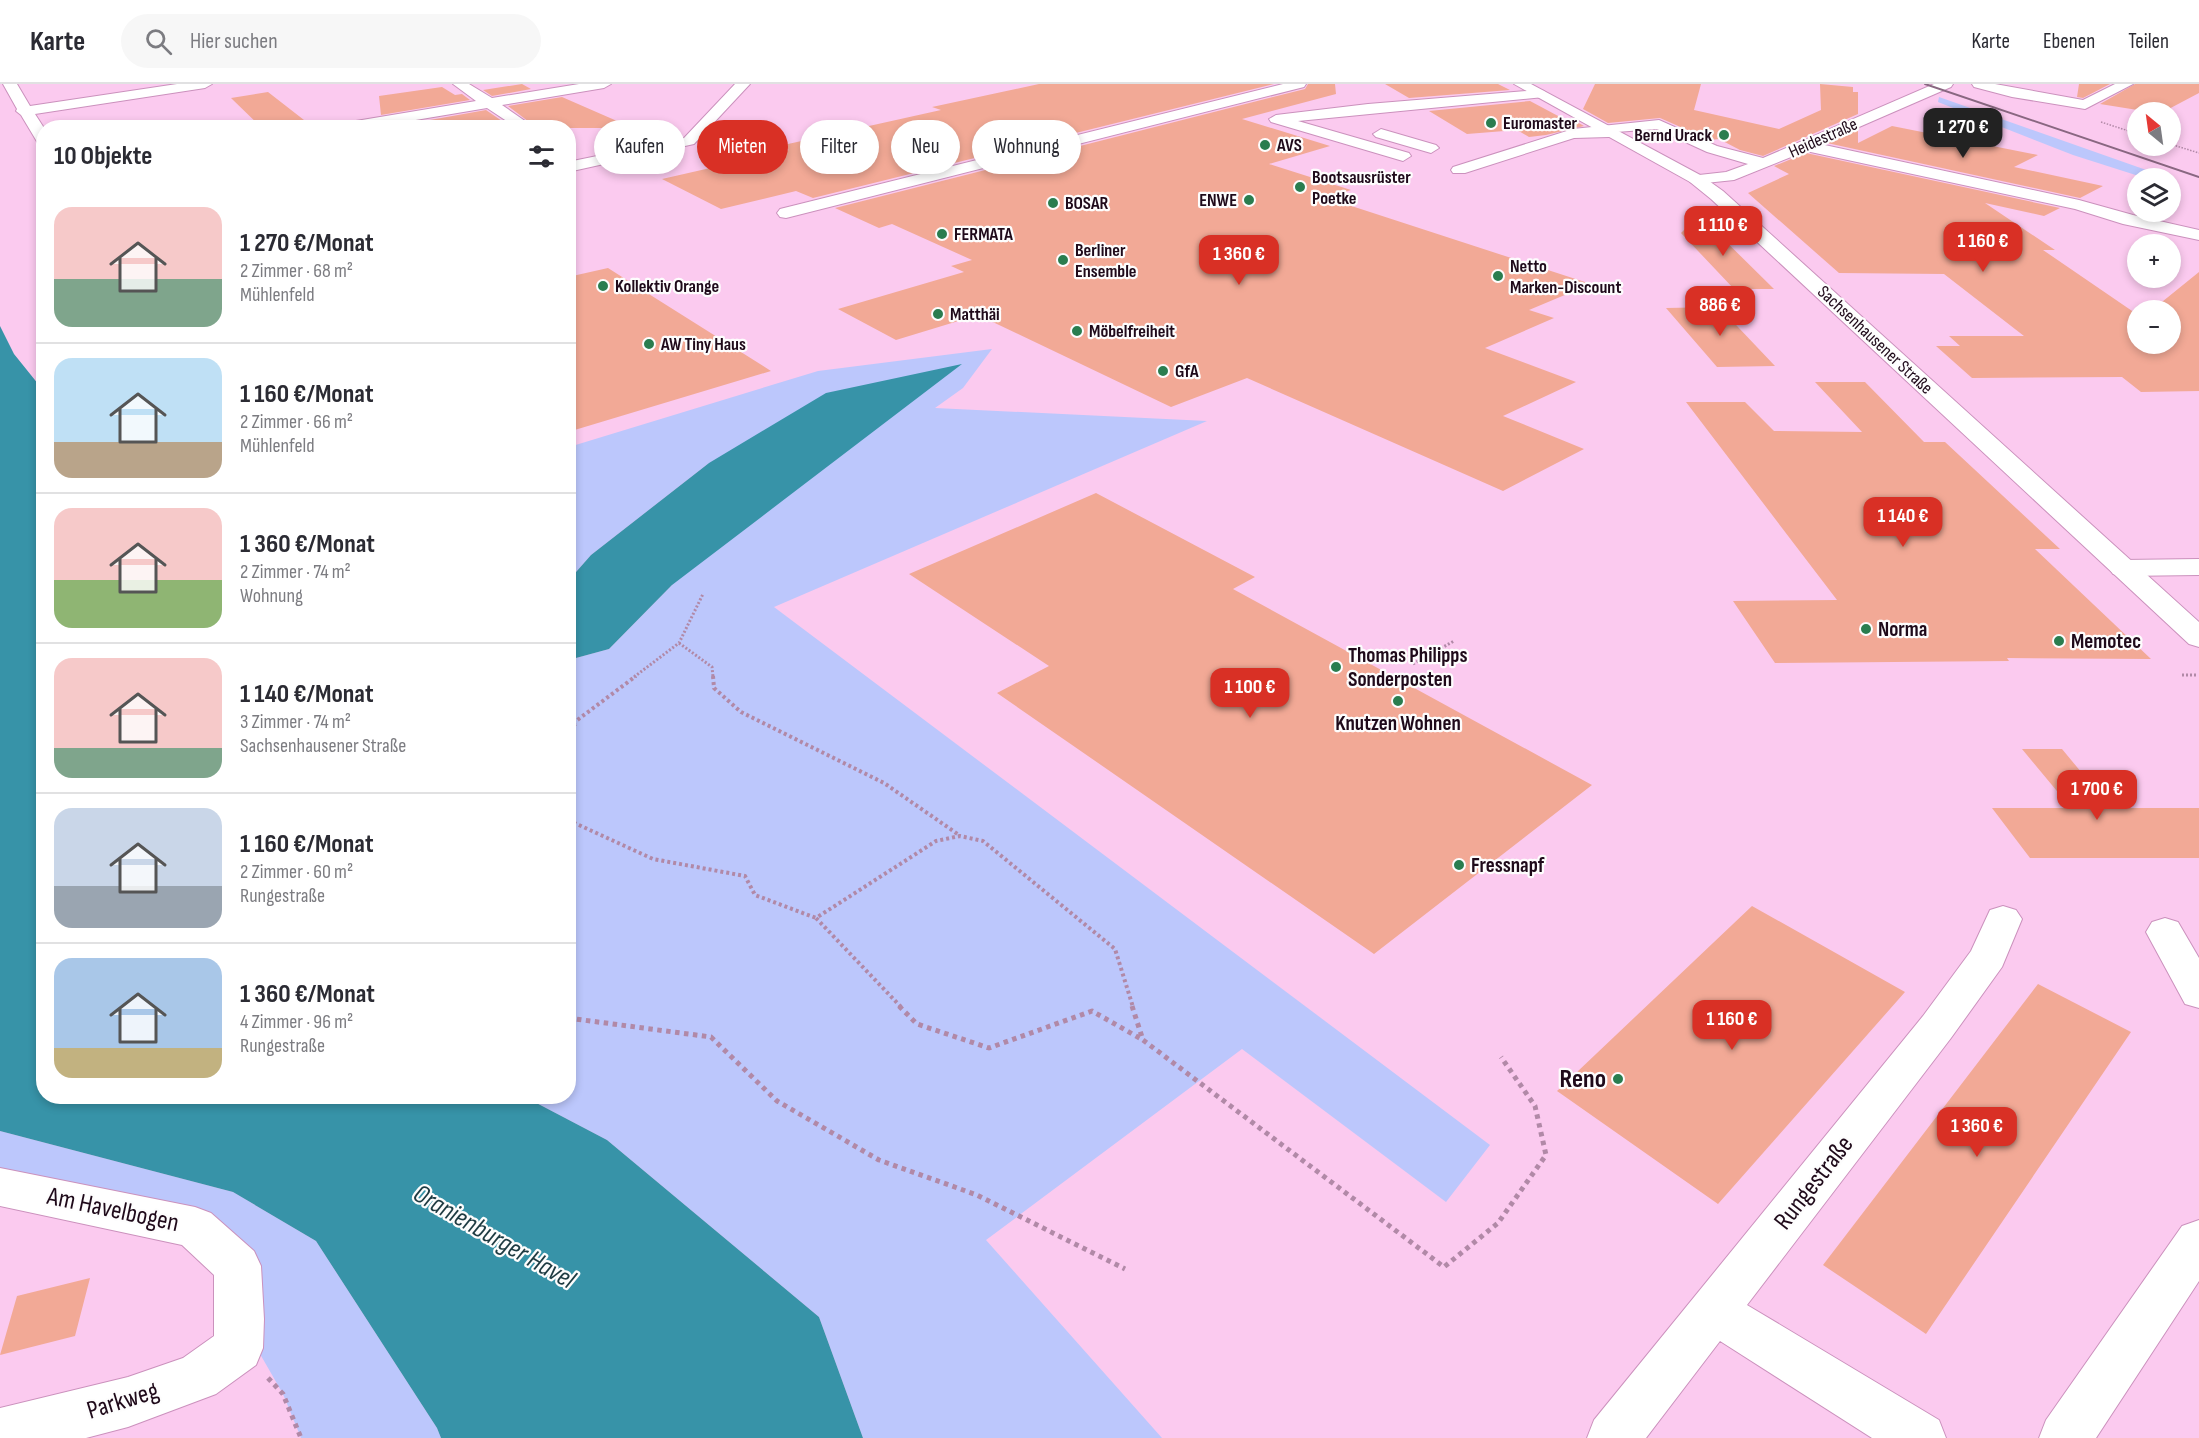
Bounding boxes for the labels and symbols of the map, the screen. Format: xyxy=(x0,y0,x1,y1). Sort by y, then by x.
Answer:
north arrow xyxy=(2127,102,2181,156)
pin: 1 270 € xyxy=(1908,108,2018,159)
place label: Euromaster xyxy=(1503,113,1578,134)
street label: Heidestraße xyxy=(1785,114,1861,162)
marker: Euromaster xyxy=(1484,116,1498,130)
place label: Bernd Urack xyxy=(1634,125,1712,146)
marker: Bernd Urack xyxy=(1717,128,1731,142)
place label: AVS xyxy=(1276,135,1302,156)
marker: AVS xyxy=(1258,138,1272,152)
place label: Bootsausrüster Poetke xyxy=(1312,167,1411,209)
marker: Bootsausrüster Poetke xyxy=(1293,180,1307,194)
place label: ENWE xyxy=(1199,190,1237,211)
place label: BOSAR xyxy=(1065,193,1109,214)
marker: ENWE xyxy=(1242,193,1256,207)
marker: BOSAR xyxy=(1046,196,1060,210)
pin: 1 110 € xyxy=(1668,206,1778,257)
pin: 1 160 € xyxy=(1928,222,2038,273)
place label: FERMATA xyxy=(954,224,1013,245)
marker: FERMATA xyxy=(935,227,949,241)
pin: 1 360 € xyxy=(1184,235,1294,286)
place label: Berliner Ensemble xyxy=(1075,240,1137,282)
marker: Berliner Ensemble xyxy=(1056,253,1070,267)
place label: Netto Marken-Discount xyxy=(1510,256,1621,298)
marker: Netto Marken-Discount xyxy=(1491,269,1505,283)
place label: Kollektiv Orange xyxy=(615,276,719,297)
marker: Kollektiv Orange xyxy=(596,279,610,293)
street label: Sachsenhausener Straße xyxy=(1813,281,1937,399)
pin: 886 € xyxy=(1678,286,1762,337)
place label: Matthäi xyxy=(950,304,1000,325)
marker: Matthäi xyxy=(931,307,945,321)
place label: Möbelfreiheit xyxy=(1089,321,1175,342)
marker: Möbelfreiheit xyxy=(1070,324,1084,338)
place label: AW Tiny Haus xyxy=(660,334,746,355)
marker: AW Tiny Haus xyxy=(642,337,656,351)
place label: GfA xyxy=(1175,361,1199,382)
marker: GfA xyxy=(1156,364,1170,378)
pin: 1 140 € xyxy=(1848,497,1958,548)
place label: Norma xyxy=(1878,617,1927,642)
marker: Norma xyxy=(1859,622,1873,636)
place label: Memotec xyxy=(2071,629,2141,654)
marker: Memotec xyxy=(2052,634,2066,648)
place label: Thomas Philipps Sonderposten xyxy=(1348,643,1467,692)
marker: Thomas Philipps Sonderposten xyxy=(1329,660,1343,674)
pin: 1 100 € xyxy=(1195,668,1305,719)
marker: Knutzen Wohnen xyxy=(1391,694,1405,708)
place label: Knutzen Wohnen xyxy=(1335,711,1461,736)
pin: 1 700 € xyxy=(2042,770,2152,821)
place label: Fressnapf xyxy=(1471,853,1545,878)
marker: Fressnapf xyxy=(1452,858,1466,872)
pin: 1 160 € xyxy=(1677,1000,1787,1051)
place label: Reno xyxy=(1560,1064,1606,1095)
marker: Reno xyxy=(1611,1072,1625,1086)
pin: 1 360 € xyxy=(1922,1107,2032,1158)
street label: Rungestraße xyxy=(1768,1130,1860,1236)
water label: Oranienburger Havel xyxy=(407,1178,582,1297)
street label: Am Havelbogen xyxy=(43,1181,182,1239)
street label: Parkweg xyxy=(83,1375,163,1427)

